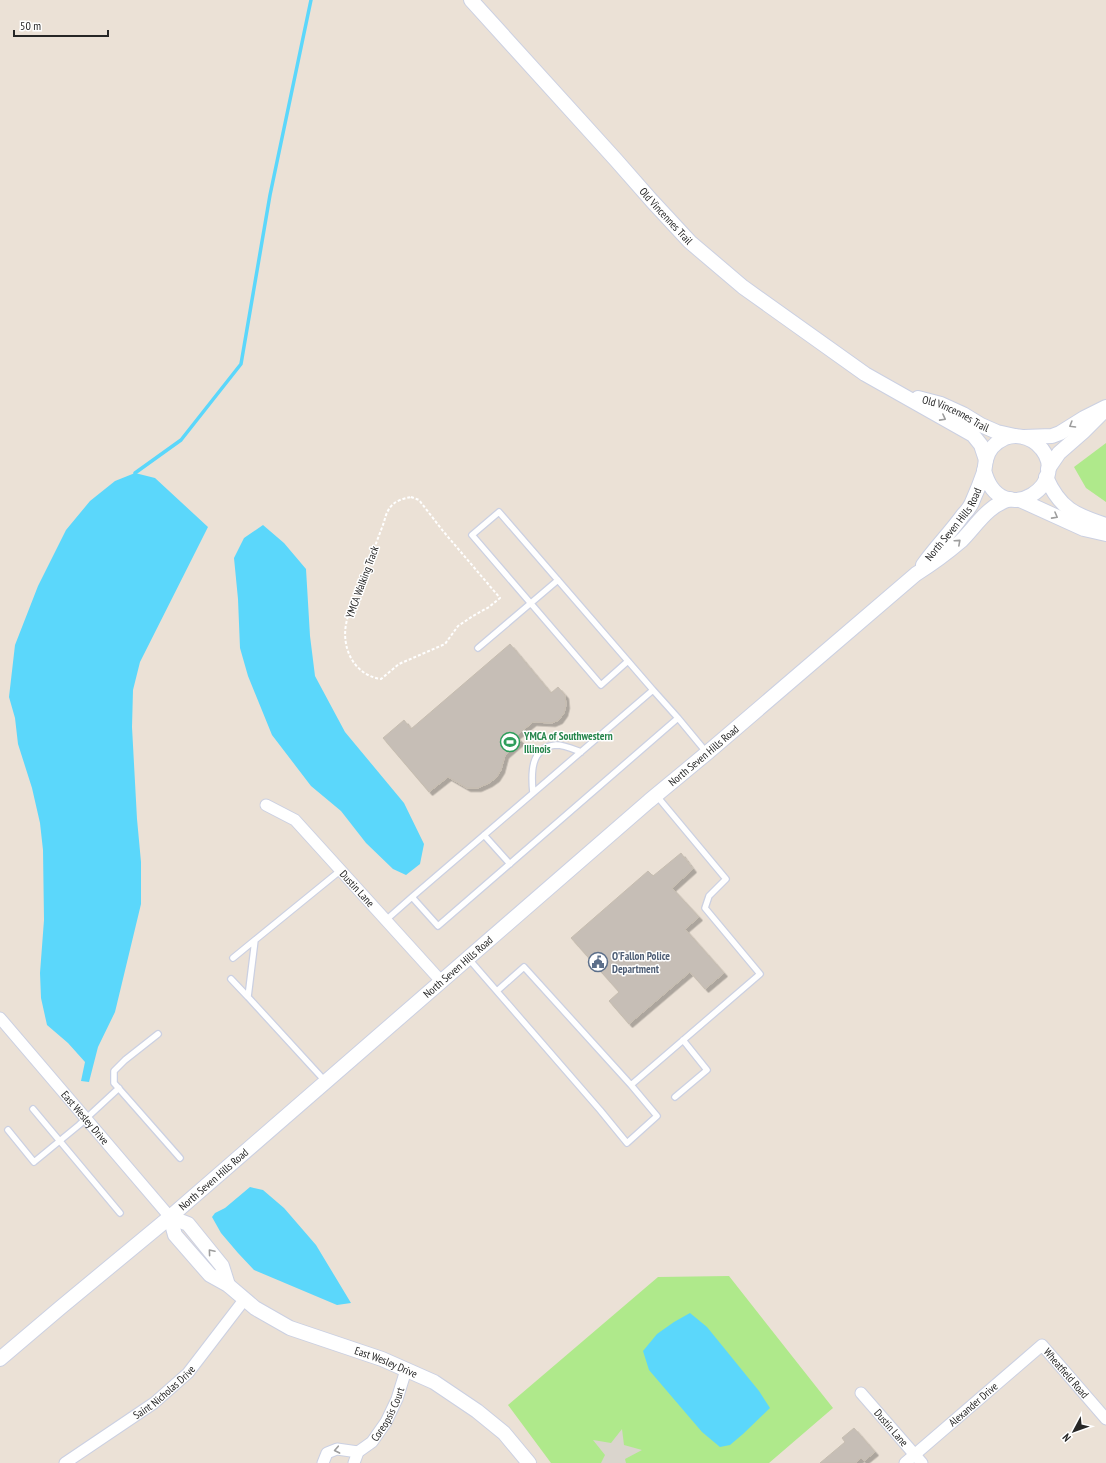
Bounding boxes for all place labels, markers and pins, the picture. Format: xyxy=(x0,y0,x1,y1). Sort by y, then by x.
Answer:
place label: YMCA of Southwestern Illinois xyxy=(523,729,613,756)
sports icon: YMCA of Southwestern Illinois xyxy=(499,731,521,753)
place label: O'Fallon Police Department xyxy=(612,949,670,976)
public building icon: O'Fallon Police Department xyxy=(587,951,609,973)

